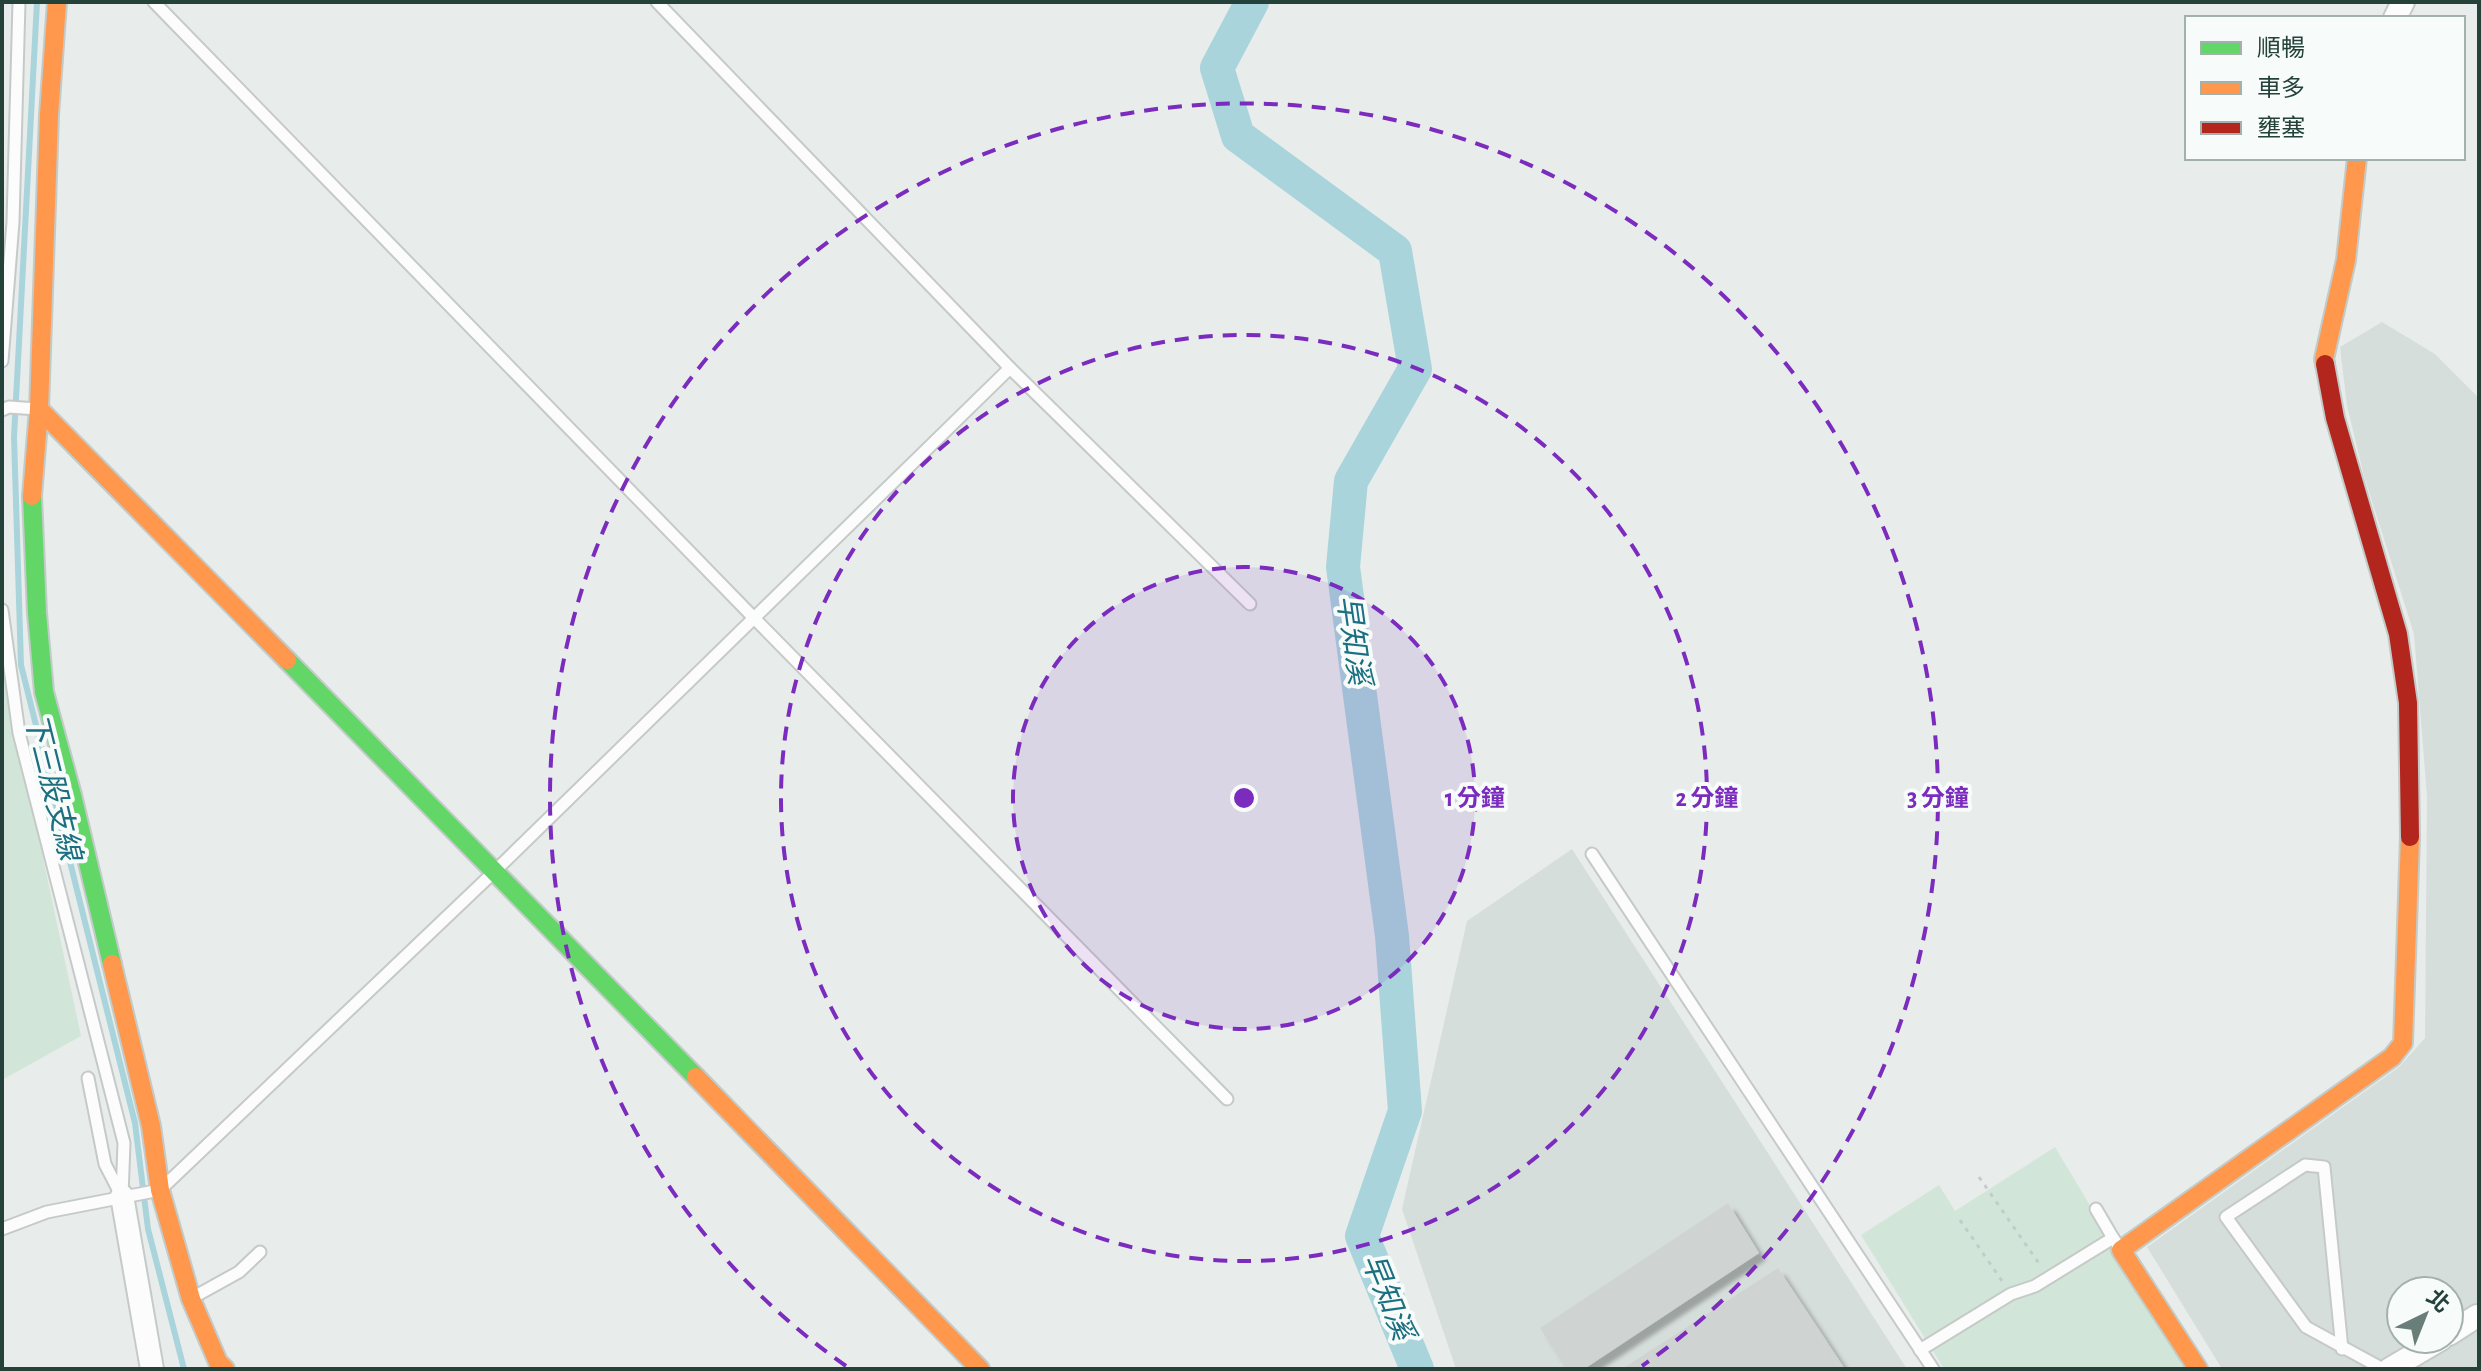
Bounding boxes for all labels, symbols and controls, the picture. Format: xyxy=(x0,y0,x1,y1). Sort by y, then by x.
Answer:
legend xyxy=(2185,16,2465,160)
text: 順暢 xyxy=(2257,35,2305,61)
text: 車多 xyxy=(2257,75,2305,101)
text: 壅塞 xyxy=(2257,115,2305,141)
water label: 早知溪 xyxy=(1332,593,1377,691)
water label: 下三股支線 xyxy=(19,710,87,866)
centre of rings xyxy=(1230,784,1258,812)
text: 1 分鐘 xyxy=(1445,785,1505,811)
text: 2 分鐘 xyxy=(1676,785,1738,811)
text: 3 分鐘 xyxy=(1907,785,1969,811)
water label: 早知溪 xyxy=(1356,1249,1421,1348)
north arrow xyxy=(2385,1275,2465,1355)
text: 北 xyxy=(2422,1285,2454,1317)

